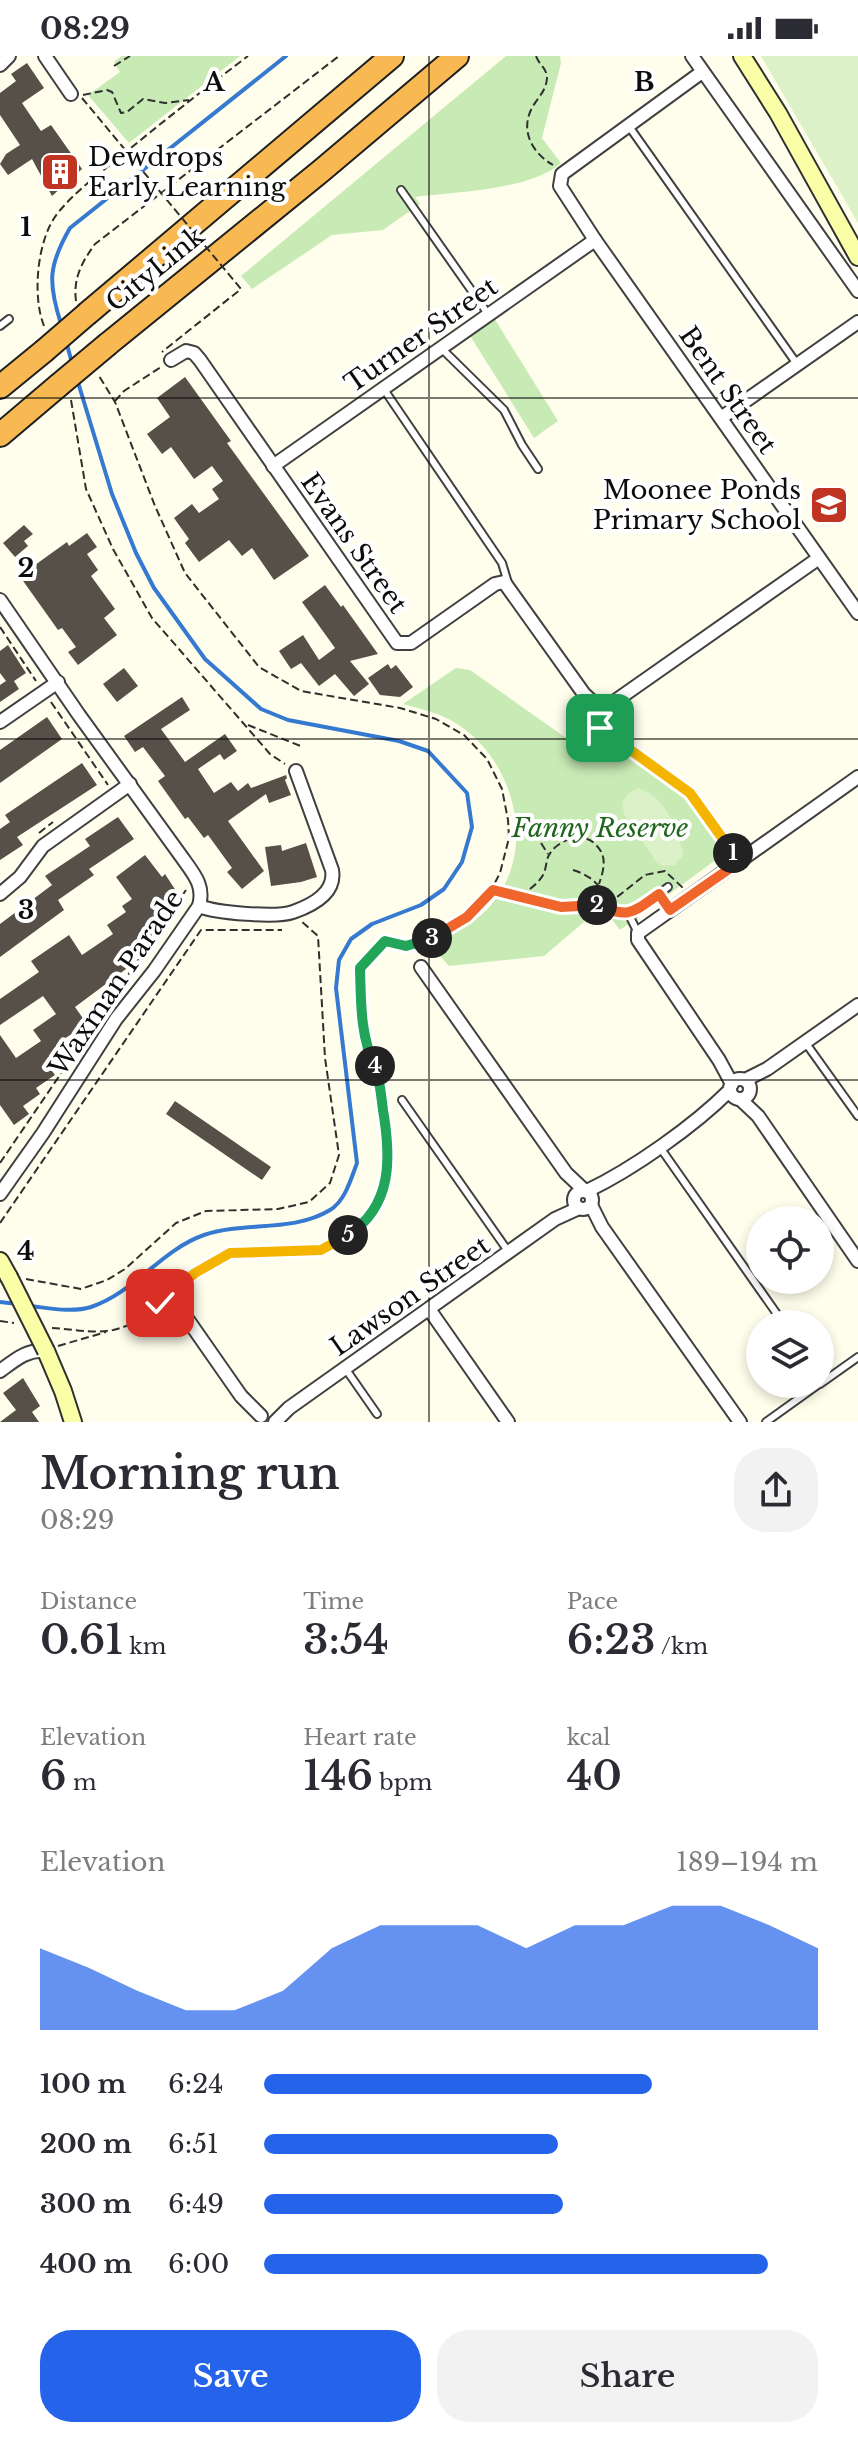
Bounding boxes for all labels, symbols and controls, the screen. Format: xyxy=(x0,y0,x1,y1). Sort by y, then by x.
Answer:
text: 08:29 xyxy=(40,10,130,47)
text: A xyxy=(202,66,225,98)
text: B xyxy=(634,66,654,98)
place label: Dewdrops Early Learning xyxy=(88,141,287,203)
building icon: Dewdrops Early Learning xyxy=(39,151,81,193)
text: 1 xyxy=(20,211,32,243)
street label: CityLink xyxy=(99,220,211,318)
street label: Turner Street xyxy=(338,270,504,400)
street label: Bent Street xyxy=(672,320,784,460)
street label: Evans Street xyxy=(294,467,414,619)
place label: Moonee Ponds Primary School xyxy=(593,474,801,536)
school or university icon: Moonee Ponds Primary School xyxy=(808,484,850,526)
text: 2 xyxy=(18,552,34,584)
pin xyxy=(566,694,634,762)
icon: arrive xyxy=(578,706,622,750)
park label: Fanny Reserve xyxy=(511,812,688,844)
pin: 1 xyxy=(713,833,753,873)
text: 1 xyxy=(728,839,738,866)
street label: Waxman Parade xyxy=(41,884,190,1083)
pin: 2 xyxy=(577,885,617,925)
text: 2 xyxy=(590,891,604,918)
text: 3 xyxy=(18,894,34,926)
pin: 3 xyxy=(412,918,452,958)
text: 3 xyxy=(425,924,439,951)
pin: 4 xyxy=(355,1046,395,1086)
text: 4 xyxy=(368,1052,382,1079)
map controls xyxy=(746,1206,834,1398)
button: locate xyxy=(746,1206,834,1294)
pin: 5 xyxy=(328,1215,368,1255)
text: 5 xyxy=(341,1221,355,1248)
street label: Lawson Street xyxy=(324,1229,496,1363)
text: 4 xyxy=(17,1235,35,1267)
pin xyxy=(126,1269,194,1337)
icon: check xyxy=(138,1281,182,1325)
button: layers xyxy=(746,1310,834,1398)
text: Morning run xyxy=(40,1446,340,1501)
button: share xyxy=(734,1448,818,1532)
text: 08:29 xyxy=(40,1504,114,1536)
text: Distance xyxy=(40,1588,137,1615)
text: Time xyxy=(303,1588,364,1615)
text: Pace xyxy=(567,1588,618,1615)
text: 0.61 xyxy=(40,1615,123,1665)
text: 3:54 xyxy=(303,1615,389,1665)
text: 6:23 xyxy=(567,1615,655,1665)
text: km xyxy=(123,1633,166,1660)
text: /km xyxy=(655,1633,708,1660)
text: Elevation xyxy=(40,1724,146,1751)
text: Heart rate xyxy=(303,1724,417,1751)
text: kcal xyxy=(567,1724,611,1751)
text: 6 xyxy=(40,1751,67,1801)
text: 146 xyxy=(303,1751,373,1801)
text: 40 xyxy=(567,1751,622,1801)
text: m xyxy=(67,1769,96,1796)
text: bpm xyxy=(373,1769,432,1796)
text: Elevation xyxy=(40,1846,166,1878)
text: 189–194 m xyxy=(676,1846,818,1878)
text: 100 m xyxy=(40,2068,126,2100)
text: 6:24 xyxy=(168,2068,223,2100)
text: 200 m xyxy=(40,2128,132,2160)
text: 6:51 xyxy=(168,2128,219,2160)
text: 300 m xyxy=(40,2188,132,2220)
text: 6:49 xyxy=(168,2188,224,2220)
text: 400 m xyxy=(40,2248,132,2280)
text: 6:00 xyxy=(168,2248,229,2280)
button: Save xyxy=(40,2330,421,2422)
button: Share xyxy=(437,2330,818,2422)

